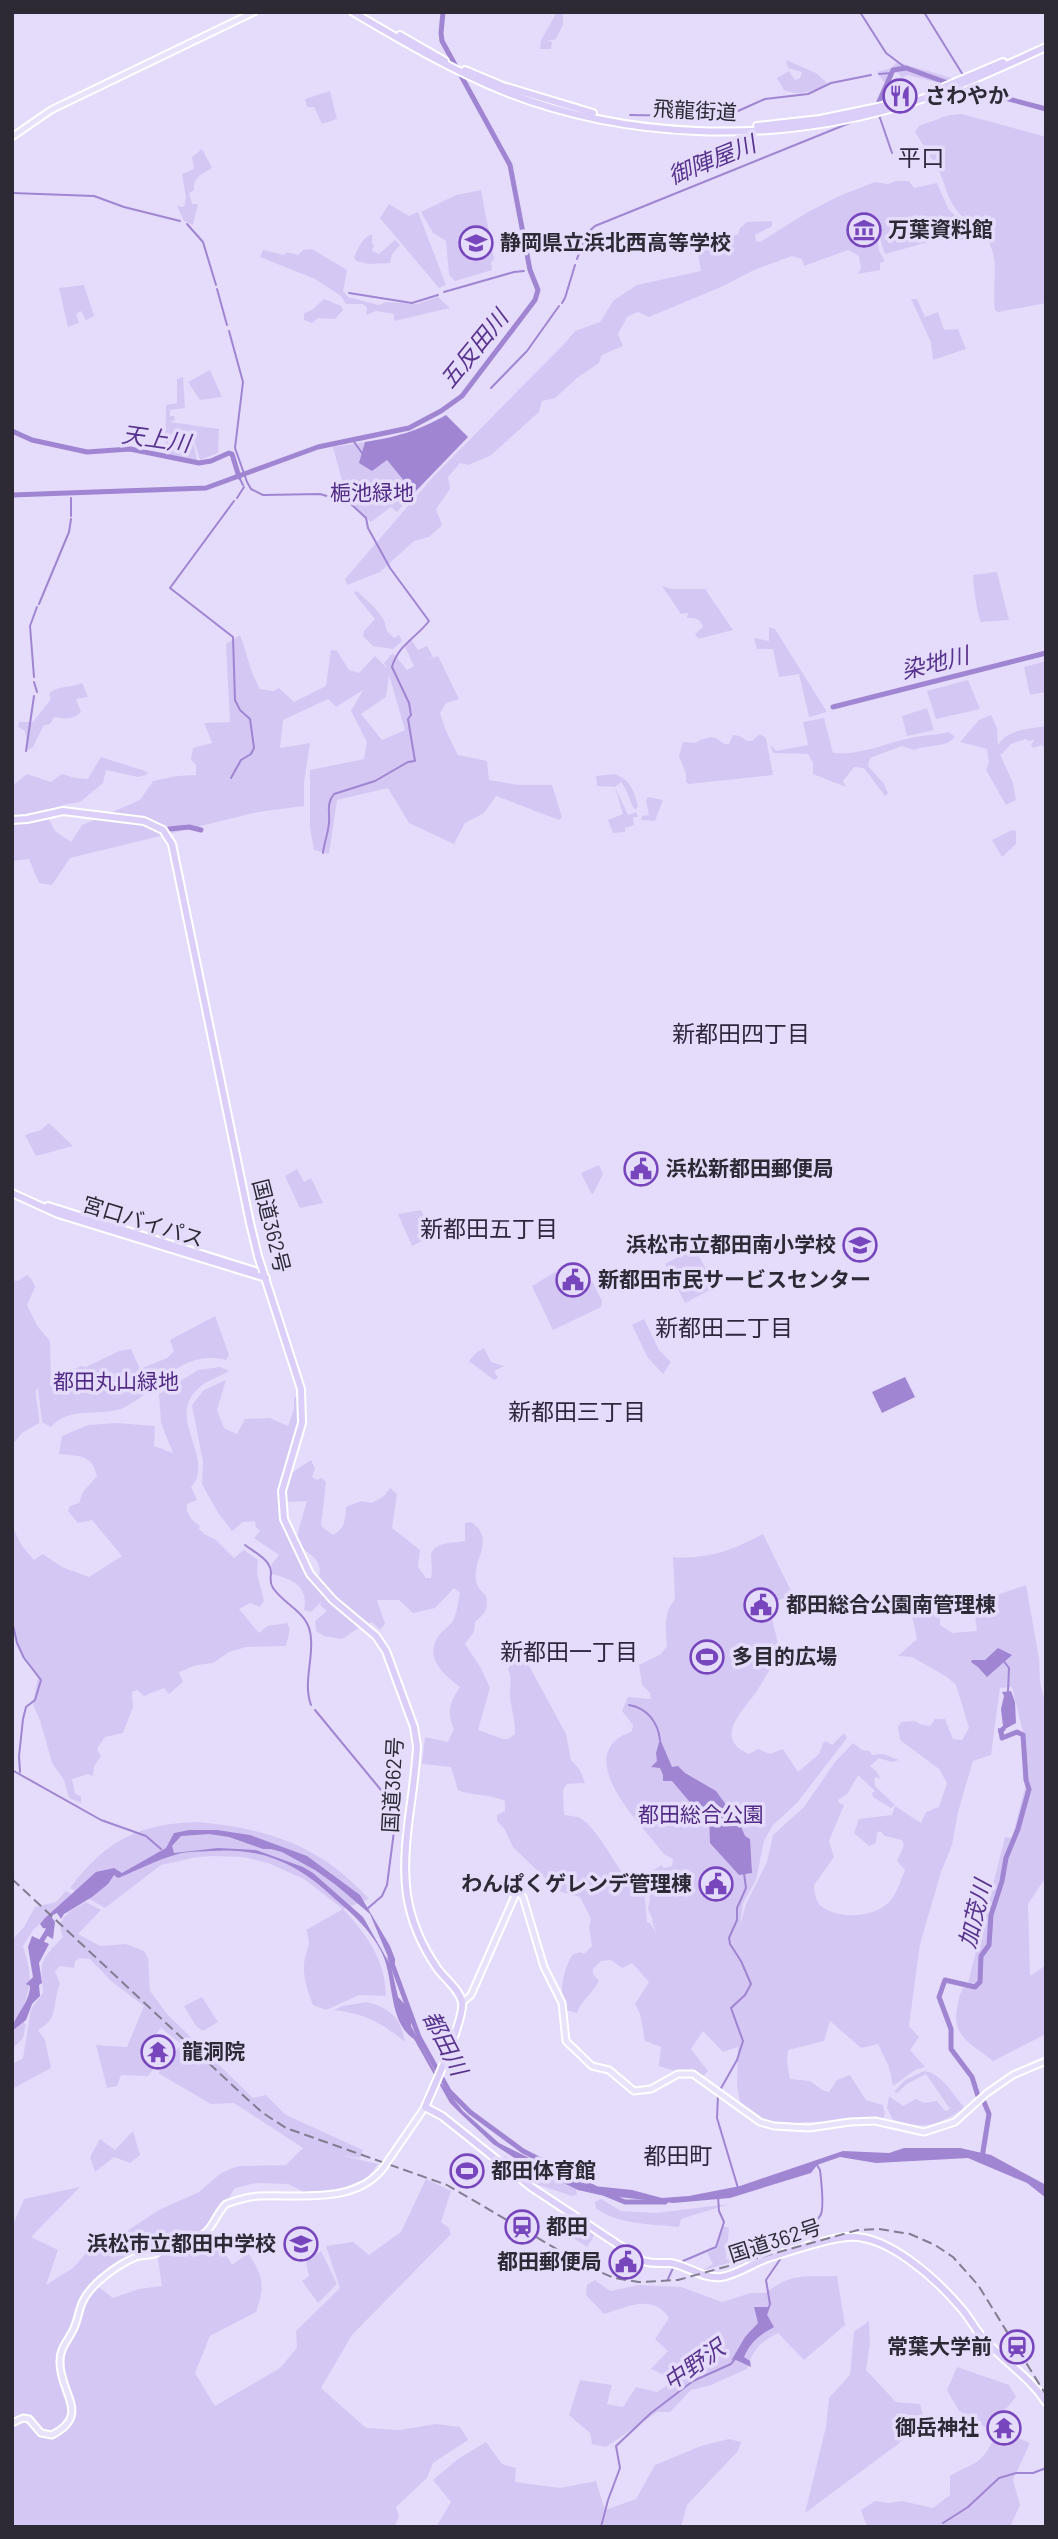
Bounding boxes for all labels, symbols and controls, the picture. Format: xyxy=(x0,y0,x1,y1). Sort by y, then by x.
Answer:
restaurant icon: さわやか xyxy=(881,77,919,115)
place label: さわやか xyxy=(925,82,1009,107)
street label: 飛龍街道 xyxy=(652,95,738,124)
water label: 御陣屋川 xyxy=(664,128,762,189)
district label: 平口 xyxy=(898,143,944,171)
museum icon: 万葉資料館 xyxy=(845,211,883,249)
place label: 万葉資料館 xyxy=(888,216,993,241)
school or university icon: 静岡県立浜北西高等学校 xyxy=(457,224,495,262)
place label: 静岡県立浜北西高等学校 xyxy=(500,229,731,254)
water label: 五反田川 xyxy=(433,301,515,393)
water label: 天上川 xyxy=(120,419,195,457)
park label: 梔池緑地 xyxy=(330,479,414,504)
water label: 染地川 xyxy=(898,639,975,684)
district label: 新都田四丁目 xyxy=(672,1019,810,1047)
public building icon: 浜松新都田郵便局 xyxy=(622,1150,660,1188)
place label: 浜松新都田郵便局 xyxy=(666,1155,834,1180)
street label: 国道362号 xyxy=(249,1176,296,1275)
street label: 宮口バイパス xyxy=(80,1190,207,1251)
district label: 新都田五丁目 xyxy=(420,1214,558,1242)
school or university icon: 浜松市立都田南小学校 xyxy=(841,1226,879,1264)
place label: 浜松市立都田南小学校 xyxy=(626,1231,836,1256)
public building icon: 新都田市民サービスセンター xyxy=(554,1261,592,1299)
place label: 新都田市民サービスセンター xyxy=(598,1266,871,1291)
district label: 新都田二丁目 xyxy=(655,1313,793,1341)
park label: 都田丸山緑地 xyxy=(53,1368,179,1393)
district label: 新都田三丁目 xyxy=(508,1397,646,1425)
public building icon: 都田総合公園南管理棟 xyxy=(742,1586,780,1624)
place label: 都田総合公園南管理棟 xyxy=(786,1591,996,1616)
district label: 新都田一丁目 xyxy=(500,1637,638,1665)
sports icon: 多目的広場 xyxy=(688,1638,726,1676)
place label: 多目的広場 xyxy=(732,1643,837,1668)
street label: 国道362号 xyxy=(377,1736,406,1833)
park label: 都田総合公園 xyxy=(638,1801,764,1826)
public building icon: わんぱくゲレンデ管理棟 xyxy=(697,1865,735,1903)
place label: わんぱくゲレンデ管理棟 xyxy=(461,1870,692,1895)
water label: 加茂川 xyxy=(952,1874,997,1951)
water label: 都田川 xyxy=(418,2005,475,2082)
temple icon: 龍洞院 xyxy=(139,2033,177,2071)
place label: 龍洞院 xyxy=(182,2038,245,2063)
district label: 都田町 xyxy=(644,2141,713,2169)
sports icon: 都田体育館 xyxy=(448,2152,486,2190)
place label: 都田体育館 xyxy=(491,2157,596,2182)
station icon: 都田 xyxy=(503,2208,541,2246)
place label: 都田 xyxy=(546,2213,588,2238)
street label: 国道362号 xyxy=(725,2213,824,2266)
school or university icon: 浜松市立都田中学校 xyxy=(282,2225,320,2263)
place label: 浜松市立都田中学校 xyxy=(87,2230,276,2255)
public building icon: 都田郵便局 xyxy=(607,2243,645,2281)
place label: 都田郵便局 xyxy=(497,2248,602,2273)
station icon: 常葉大学前 xyxy=(998,2328,1036,2366)
water label: 中野沢 xyxy=(657,2331,732,2395)
place label: 常葉大学前 xyxy=(887,2333,992,2358)
temple icon: 御岳神社 xyxy=(985,2409,1023,2447)
place label: 御岳神社 xyxy=(895,2414,979,2439)

